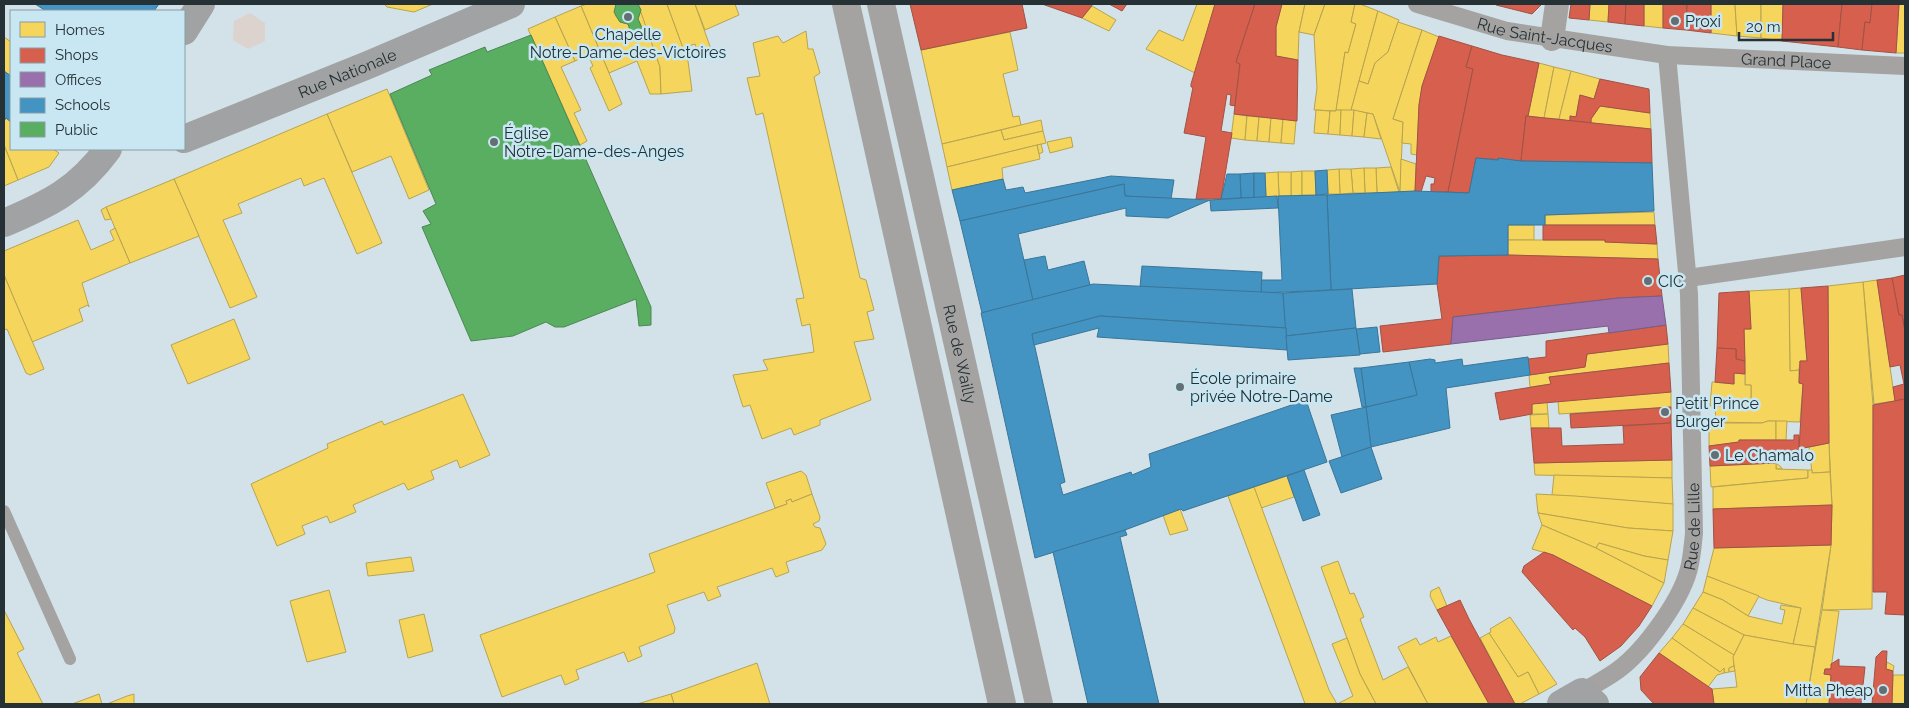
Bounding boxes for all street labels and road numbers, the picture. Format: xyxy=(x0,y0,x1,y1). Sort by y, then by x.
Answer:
street label: Rue Saint-Jacques xyxy=(1475,14,1614,57)
street label: Rue Nationale xyxy=(295,45,399,102)
street label: Grand Place xyxy=(1741,49,1832,73)
street label: Rue de Wailly xyxy=(939,303,980,406)
street label: Rue de Lille xyxy=(1680,482,1704,572)

